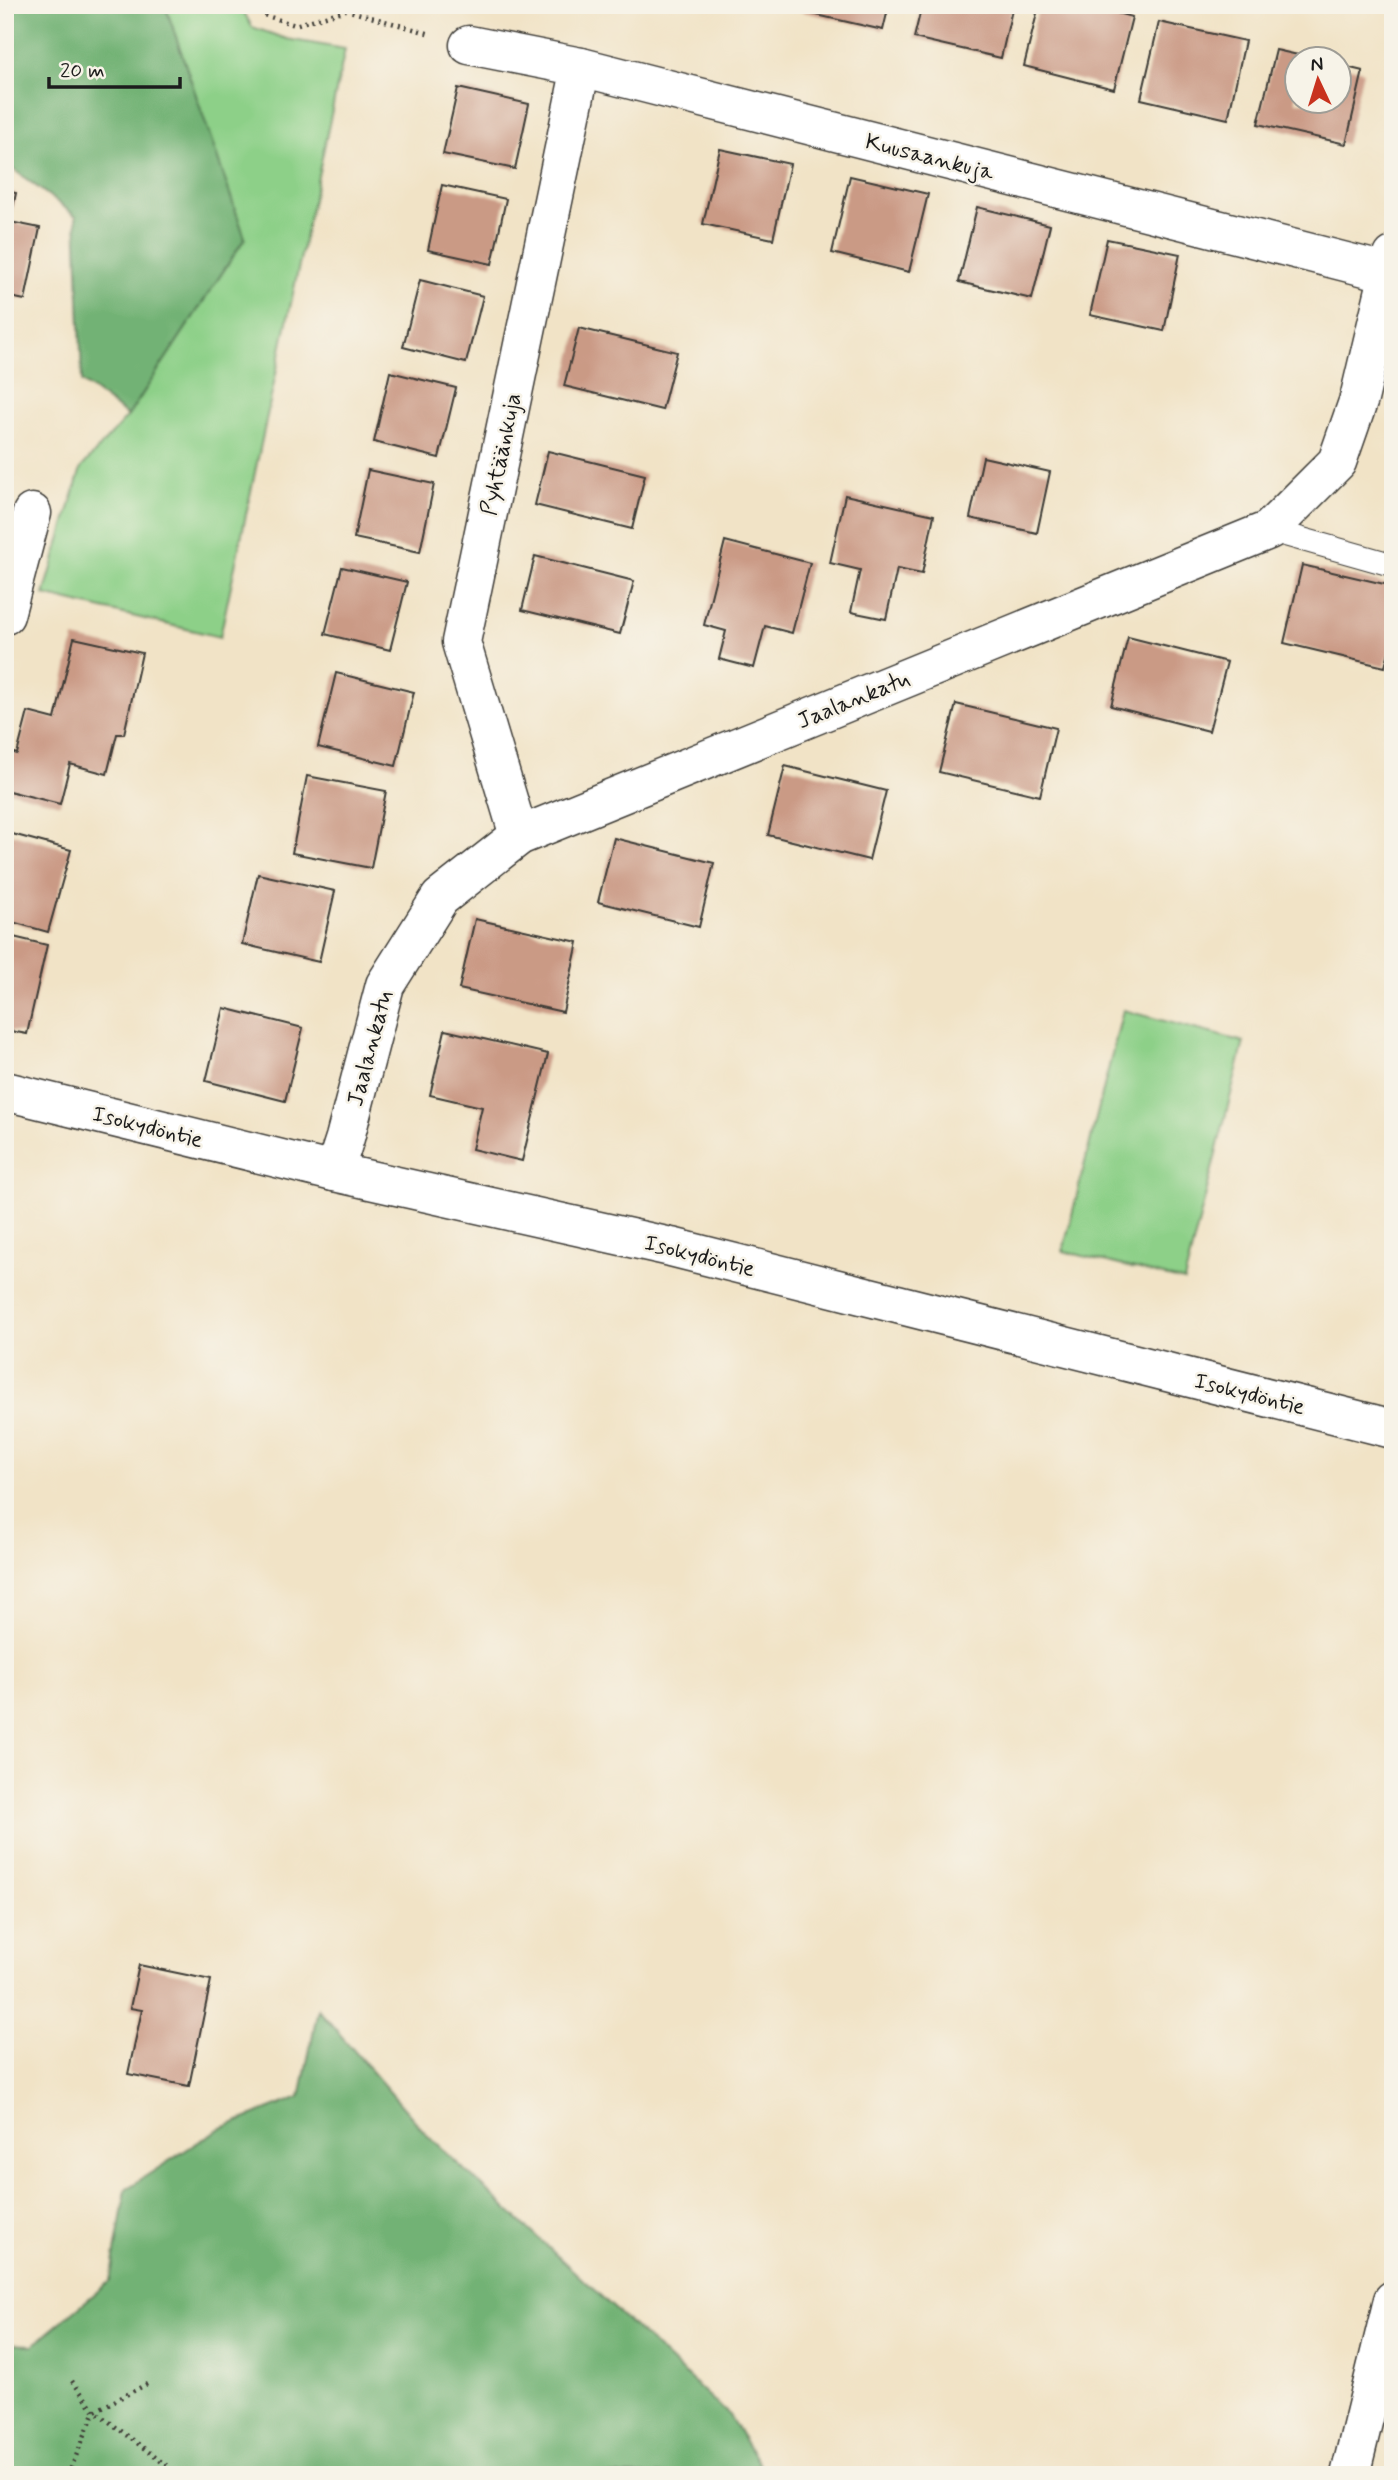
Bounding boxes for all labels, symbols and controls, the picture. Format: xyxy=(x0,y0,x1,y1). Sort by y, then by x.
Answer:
scale bar xyxy=(49,46,180,90)
north arrow xyxy=(1282,46,1352,116)
text: N xyxy=(1310,52,1324,77)
text: 20 m xyxy=(60,57,105,85)
street label: Kuusaankuja xyxy=(862,127,997,188)
street label: Pyhtäänkuja xyxy=(474,390,530,518)
street label: Jaalankatu xyxy=(793,665,914,737)
street label: Jaalankatu xyxy=(341,987,401,1110)
street label: Isokydöntie xyxy=(89,1100,206,1156)
street label: Isokydöntie xyxy=(641,1229,758,1285)
street label: Isokydöntie xyxy=(1191,1367,1308,1423)

